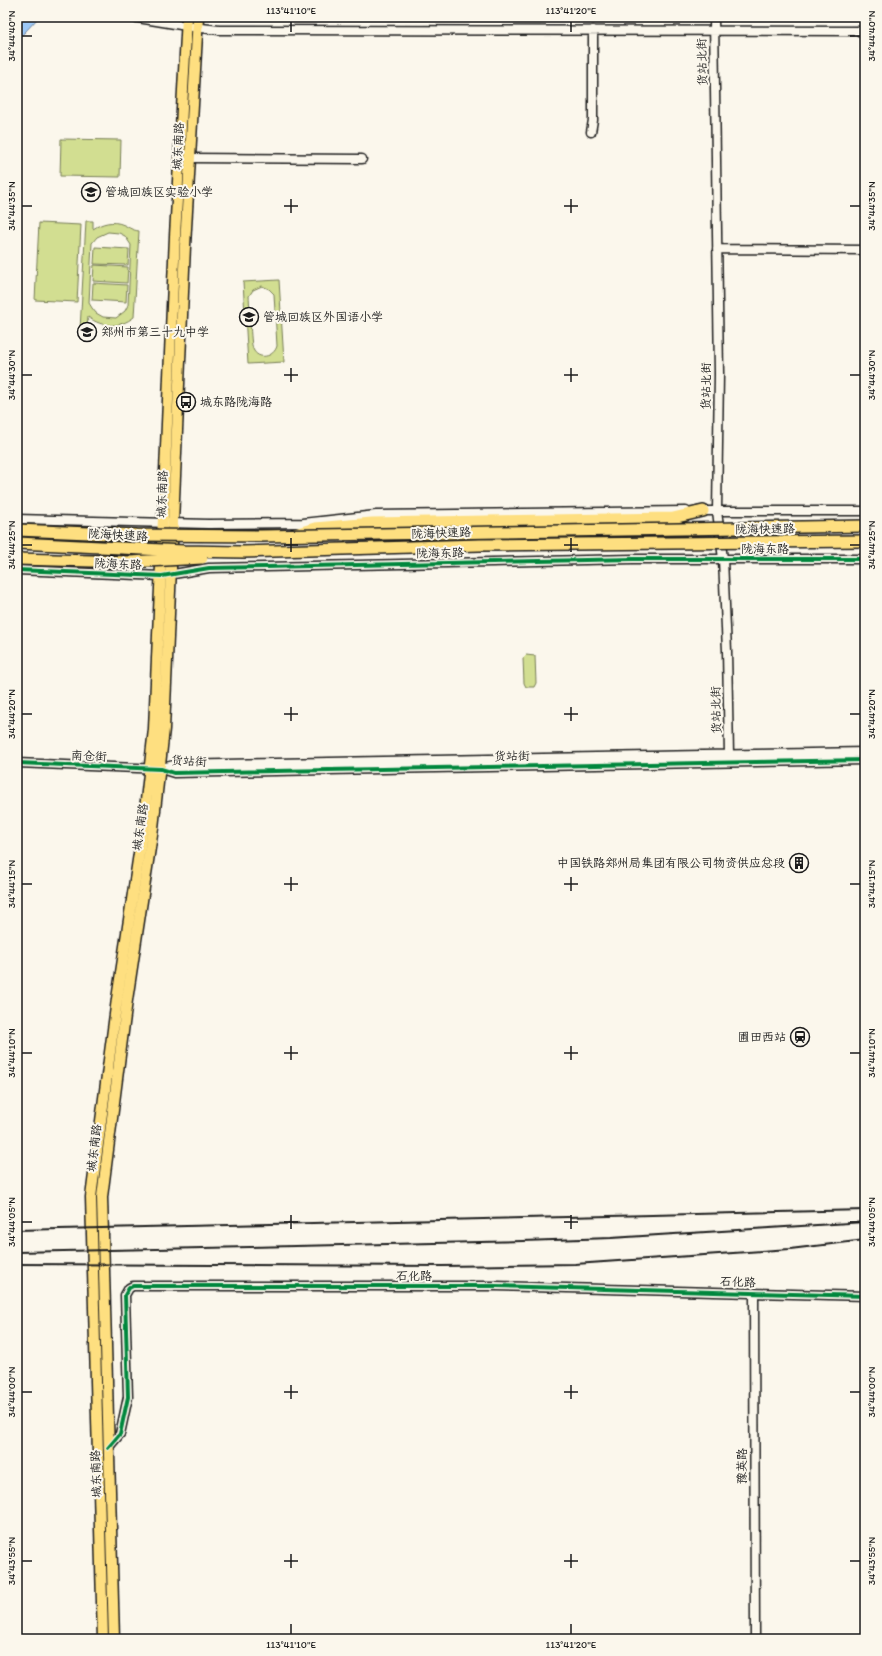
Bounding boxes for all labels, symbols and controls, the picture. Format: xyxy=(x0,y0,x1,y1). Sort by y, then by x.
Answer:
text: 113°41'10"E xyxy=(266,4,317,17)
text: 113°41'20"E xyxy=(546,4,597,17)
text: 34°44'40"N xyxy=(5,10,18,61)
text: 34°44'40"N xyxy=(865,10,878,61)
street label: 货站北街 xyxy=(695,38,709,86)
street label: 城东南路 xyxy=(170,122,186,170)
text: 34°44'35"N xyxy=(5,181,18,231)
school or university icon: 管城回族区实验小学 xyxy=(80,181,102,203)
text: 34°44'35"N xyxy=(865,181,878,231)
place label: 管城回族区实验小学 xyxy=(105,185,213,199)
school or university icon: 管城回族区外国语小学 xyxy=(238,306,260,328)
place label: 管城回族区外国语小学 xyxy=(263,310,383,324)
school or university icon: 郑州市第三十九中学 xyxy=(76,321,98,343)
place label: 郑州市第三十九中学 xyxy=(101,325,209,339)
text: 34°44'30"N xyxy=(5,350,18,400)
text: 34°44'30"N xyxy=(865,350,878,400)
street label: 货站北街 xyxy=(699,362,713,410)
bus stop icon: 城东路陇海路 xyxy=(175,391,197,413)
place label: 城东路陇海路 xyxy=(200,395,272,409)
street label: 城东南路 xyxy=(154,470,170,518)
text: 34°44'25"N xyxy=(5,520,18,570)
text: 34°44'25"N xyxy=(865,520,878,570)
street label: 陇海快速路 xyxy=(735,521,795,537)
street label: 陇海快速路 xyxy=(411,525,471,541)
street label: 陇海快速路 xyxy=(88,526,148,544)
street label: 陇海东路 xyxy=(741,542,789,556)
street label: 陇海东路 xyxy=(416,546,464,560)
street label: 陇海东路 xyxy=(94,556,142,572)
street label: 货站北街 xyxy=(709,686,723,734)
text: 34°44'20"N xyxy=(5,689,18,739)
text: 34°44'20"N xyxy=(865,689,878,739)
street label: 南仓街 xyxy=(71,748,107,764)
street label: 货站街 xyxy=(494,749,530,763)
street label: 货站街 xyxy=(171,753,207,769)
street label: 城东南路 xyxy=(130,802,150,852)
building icon: 中国铁路郑州局集团有限公司物资供应总段 xyxy=(788,852,810,874)
place label: 中国铁路郑州局集团有限公司物资供应总段 xyxy=(557,856,785,870)
text: 34°44'15"N xyxy=(5,859,18,908)
text: 34°44'15"N xyxy=(865,859,878,908)
station icon: 圃田西站 xyxy=(789,1026,811,1048)
text: 34°44'10"N xyxy=(5,1028,18,1078)
text: 34°44'10"N xyxy=(865,1028,878,1078)
place label: 圃田西站 xyxy=(738,1030,786,1044)
street label: 城东南路 xyxy=(84,1123,104,1173)
text: 34°44'05"N xyxy=(5,1197,18,1247)
text: 34°44'05"N xyxy=(865,1197,878,1247)
street label: 石化路 xyxy=(396,1269,432,1283)
street label: 石化路 xyxy=(720,1274,756,1290)
text: 34°44'00"N xyxy=(5,1366,18,1418)
text: 34°44'00"N xyxy=(865,1366,878,1418)
street label: 豫英路 xyxy=(735,1448,749,1484)
street label: 城东南路 xyxy=(88,1450,104,1498)
text: 34°43'55"N xyxy=(5,1536,18,1585)
text: 34°43'55"N xyxy=(865,1536,878,1585)
text: 113°41'10"E xyxy=(266,1638,317,1651)
text: 113°41'20"E xyxy=(546,1638,597,1651)

